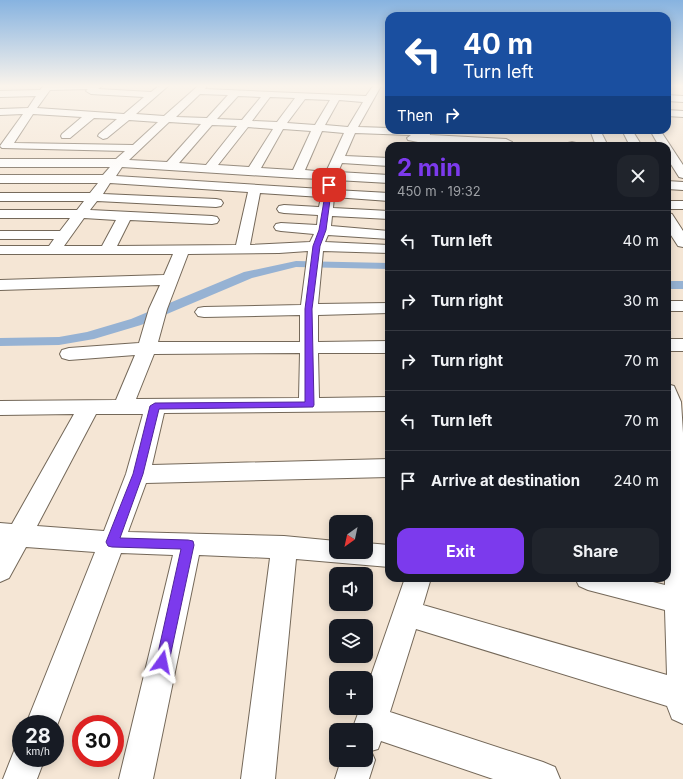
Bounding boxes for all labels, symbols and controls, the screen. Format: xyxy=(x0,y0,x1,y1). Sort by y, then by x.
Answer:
text: 40 m xyxy=(463,27,533,61)
icon: left xyxy=(397,28,449,80)
text: Turn left xyxy=(463,61,533,82)
icon: right xyxy=(441,104,463,126)
text: Then xyxy=(397,106,433,125)
text: 2 min xyxy=(397,153,461,182)
button: close xyxy=(617,155,659,197)
pin xyxy=(312,168,346,202)
icon: arrive xyxy=(318,174,340,196)
text: 450 m · 19:32 xyxy=(397,183,481,199)
icon: left xyxy=(397,230,419,252)
text: Turn left xyxy=(431,231,492,250)
text: 40 m xyxy=(622,231,659,250)
icon: right xyxy=(397,290,419,312)
text: Turn right xyxy=(431,291,503,310)
text: 30 m xyxy=(623,291,659,310)
icon: right xyxy=(397,350,419,372)
text: Turn right xyxy=(431,351,503,370)
text: 70 m xyxy=(624,351,659,370)
icon: left xyxy=(397,410,419,432)
text: Turn left xyxy=(431,411,492,430)
text: 70 m xyxy=(624,411,659,430)
icon: arrive xyxy=(397,470,419,492)
text: Arrive at destination xyxy=(431,471,580,490)
text: 240 m xyxy=(614,471,659,490)
north arrow xyxy=(329,515,373,559)
map controls xyxy=(329,515,373,767)
button: Exit xyxy=(397,528,524,574)
button: Share xyxy=(532,528,659,574)
button: sound xyxy=(329,567,373,611)
button: layers xyxy=(329,619,373,663)
position arrow xyxy=(141,641,183,683)
button: + xyxy=(329,671,373,715)
speed limit sign: 30 xyxy=(72,715,124,767)
button: − xyxy=(329,723,373,767)
text: 28 xyxy=(25,724,51,748)
text: km/h xyxy=(26,745,50,757)

